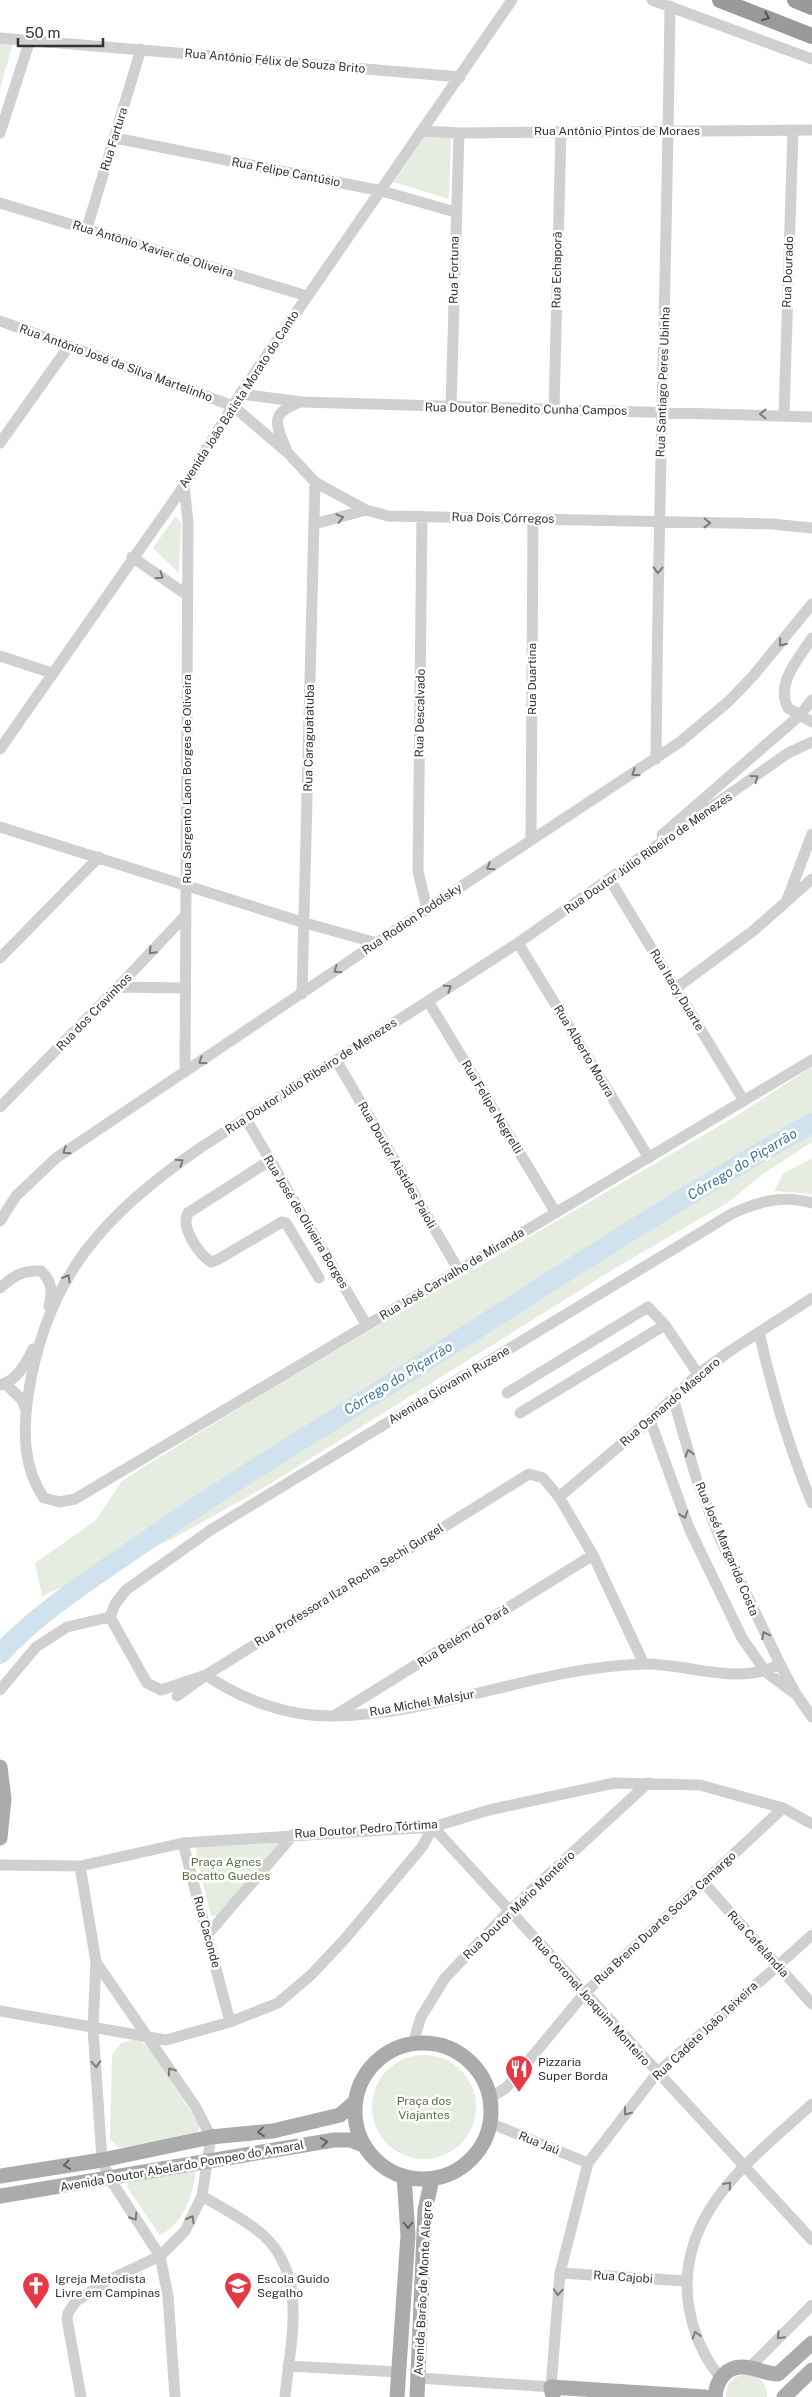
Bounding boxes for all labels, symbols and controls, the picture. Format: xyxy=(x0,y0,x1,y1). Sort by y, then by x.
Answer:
one-way arrow xyxy=(761,11,770,21)
scale bar xyxy=(18,15,102,47)
text: 50 m xyxy=(25,24,60,41)
street label: Rua Antônio Félix de Souza Brito xyxy=(184,46,366,76)
street label: Rua Fartura xyxy=(98,106,130,172)
street label: Rua Antônio Pintos de Moraes xyxy=(534,124,700,138)
street label: Rua Felipe Cantúsio xyxy=(230,155,342,189)
street label: Rua Antônio Xavier de Oliveira xyxy=(71,218,235,280)
street label: Rua Echaporã xyxy=(549,231,565,309)
street label: Rua Fortuna xyxy=(446,236,462,304)
street label: Rua Dourado xyxy=(780,236,796,308)
street label: Rua Santiago Peres Ubinha xyxy=(653,306,673,458)
street label: Avenida João Batista Morato do Canto xyxy=(176,308,302,490)
street label: Rua Antônio José da Silva Martelinho xyxy=(18,321,215,405)
street label: Rua Doutor Benedito Cunha Campos xyxy=(425,400,627,418)
one-way arrow xyxy=(759,409,767,420)
street label: Rua Dois Córregos xyxy=(452,510,554,526)
one-way arrow xyxy=(336,513,344,523)
one-way arrow xyxy=(704,518,711,528)
one-way arrow xyxy=(653,567,663,575)
one-way arrow xyxy=(154,570,164,579)
one-way arrow xyxy=(779,637,788,646)
street label: Rua Duartina xyxy=(525,643,539,715)
street label: Rua Descalvado xyxy=(412,668,428,757)
street label: Rua Sargento Laon Borges de Oliveira xyxy=(180,674,194,884)
street label: Rua Caraguatatuba xyxy=(301,684,317,792)
one-way arrow xyxy=(631,766,640,776)
one-way arrow xyxy=(749,775,758,783)
street label: Rua Doutor Júlio Ribeiro de Menezes xyxy=(561,789,735,917)
one-way arrow xyxy=(486,861,496,870)
street label: Rua Rodion Podolsky xyxy=(360,880,465,958)
one-way arrow xyxy=(149,945,158,954)
street label: Rua Itacy Duarte xyxy=(647,947,707,1033)
one-way arrow xyxy=(333,964,342,973)
street label: Rua dos Cravinhos xyxy=(53,970,135,1054)
one-way arrow xyxy=(442,985,452,994)
street label: Rua Alberto Moura xyxy=(551,1003,617,1099)
street label: Rua Doutor Júlio Ribeiro de Menezes xyxy=(223,1015,399,1137)
one-way arrow xyxy=(198,1055,208,1064)
street label: Rua Felipe Negrelli xyxy=(459,1058,525,1156)
street label: Rua Doutor Aistides Paioli xyxy=(355,1099,439,1231)
water label: Córrego do Piçarrão xyxy=(684,1125,800,1203)
one-way arrow xyxy=(63,1145,72,1154)
street label: Rua José de Oliveira Borges xyxy=(261,1153,351,1291)
one-way arrow xyxy=(174,1159,183,1168)
street label: Rua José Carvalho de Miranda xyxy=(377,1225,527,1323)
one-way arrow xyxy=(61,1274,71,1283)
water label: Córrego do Piçarrão xyxy=(341,1338,456,1418)
street label: Avenida Giovanni Ruzene xyxy=(386,1343,512,1427)
street label: Rua Osmando Mascaro xyxy=(617,1355,723,1449)
one-way arrow xyxy=(685,1449,695,1458)
street label: Rua José Margarida Costa xyxy=(692,1480,762,1618)
one-way arrow xyxy=(678,1511,688,1519)
street label: Rua Professora Ilza Rocha Sechi Gurgel xyxy=(252,1521,446,1649)
street label: Rua Belém do Pará xyxy=(415,1602,511,1670)
one-way arrow xyxy=(761,1631,771,1640)
street label: Rua Michel Malsjur xyxy=(368,1687,476,1719)
street label: Rua Doutor Pedro Tórtima xyxy=(294,1817,438,1841)
street label: Rua Doutor Mário Monteiro xyxy=(460,1848,578,1962)
street label: Rua Breno Duarte Souza Camargo xyxy=(591,1848,739,1987)
park label: Praça Agnes Bocatto Guedes xyxy=(182,1855,270,1883)
street label: Rua Caconde xyxy=(191,1895,223,1969)
street label: Rua Cafelândia xyxy=(724,1908,792,1980)
street label: Rua Coronel Joaquim Monteiro xyxy=(529,1933,653,2069)
street label: Rua Cadete João Teixeira xyxy=(650,1979,760,2083)
restaurant icon: Pizzaria Super Borda xyxy=(504,2054,534,2093)
place label: Pizzaria Super Borda xyxy=(538,2055,608,2083)
one-way arrow xyxy=(90,2060,101,2068)
one-way arrow xyxy=(168,2067,177,2077)
park label: Praça dos Viajantes xyxy=(397,2094,451,2122)
one-way arrow xyxy=(624,2106,633,2116)
one-way arrow xyxy=(257,2126,265,2137)
street label: Rua Jaú xyxy=(517,2128,561,2158)
one-way arrow xyxy=(320,2137,329,2147)
street label: Avenida Doutor Abelardo Pompeo do Amaral xyxy=(59,2138,305,2194)
one-way arrow xyxy=(62,2160,71,2170)
one-way arrow xyxy=(722,2181,731,2190)
street label: Avenida Barão de Monte Alegre xyxy=(411,2200,435,2376)
one-way arrow xyxy=(128,2212,138,2221)
one-way arrow xyxy=(185,2216,195,2225)
one-way arrow xyxy=(403,2222,413,2229)
street label: Rua Cajobi xyxy=(593,2268,653,2286)
church icon: Igreja Metodista Livre em Campinas xyxy=(21,2271,51,2310)
school or university icon: Escola Guido Segalho xyxy=(223,2271,253,2310)
place label: Igreja Metodista Livre em Campinas xyxy=(55,2272,160,2300)
place label: Escola Guido Segalho xyxy=(257,2272,330,2300)
one-way arrow xyxy=(553,2289,564,2297)
one-way arrow xyxy=(777,2331,786,2340)
one-way arrow xyxy=(691,2332,701,2340)

